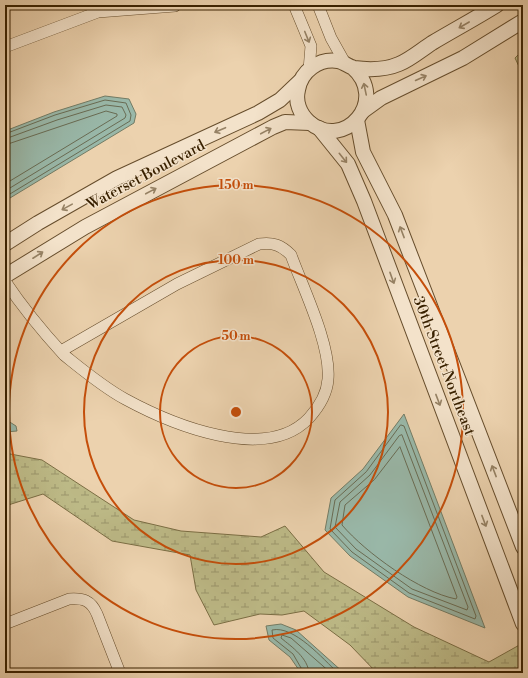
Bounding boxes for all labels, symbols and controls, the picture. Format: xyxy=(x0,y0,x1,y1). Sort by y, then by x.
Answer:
one-way arrow xyxy=(458,22,470,30)
one-way arrow xyxy=(304,30,312,42)
one-way arrow xyxy=(415,73,427,81)
one-way arrow xyxy=(361,83,369,96)
one-way arrow xyxy=(215,126,227,134)
one-way arrow xyxy=(260,127,272,134)
street label: Waterset Boulevard xyxy=(83,136,209,215)
one-way arrow xyxy=(339,153,347,164)
text: 150 m xyxy=(219,178,253,193)
one-way arrow xyxy=(145,187,157,195)
one-way arrow xyxy=(61,204,73,211)
one-way arrow xyxy=(398,227,405,239)
one-way arrow xyxy=(32,251,44,259)
text: 100 m xyxy=(218,253,254,268)
one-way arrow xyxy=(389,272,397,284)
street label: 30th Street Northeast xyxy=(409,294,480,439)
text: 50 m xyxy=(221,329,251,344)
one-way arrow xyxy=(435,393,442,406)
centre of rings xyxy=(229,405,243,419)
one-way arrow xyxy=(490,465,498,477)
one-way arrow xyxy=(481,515,489,527)

